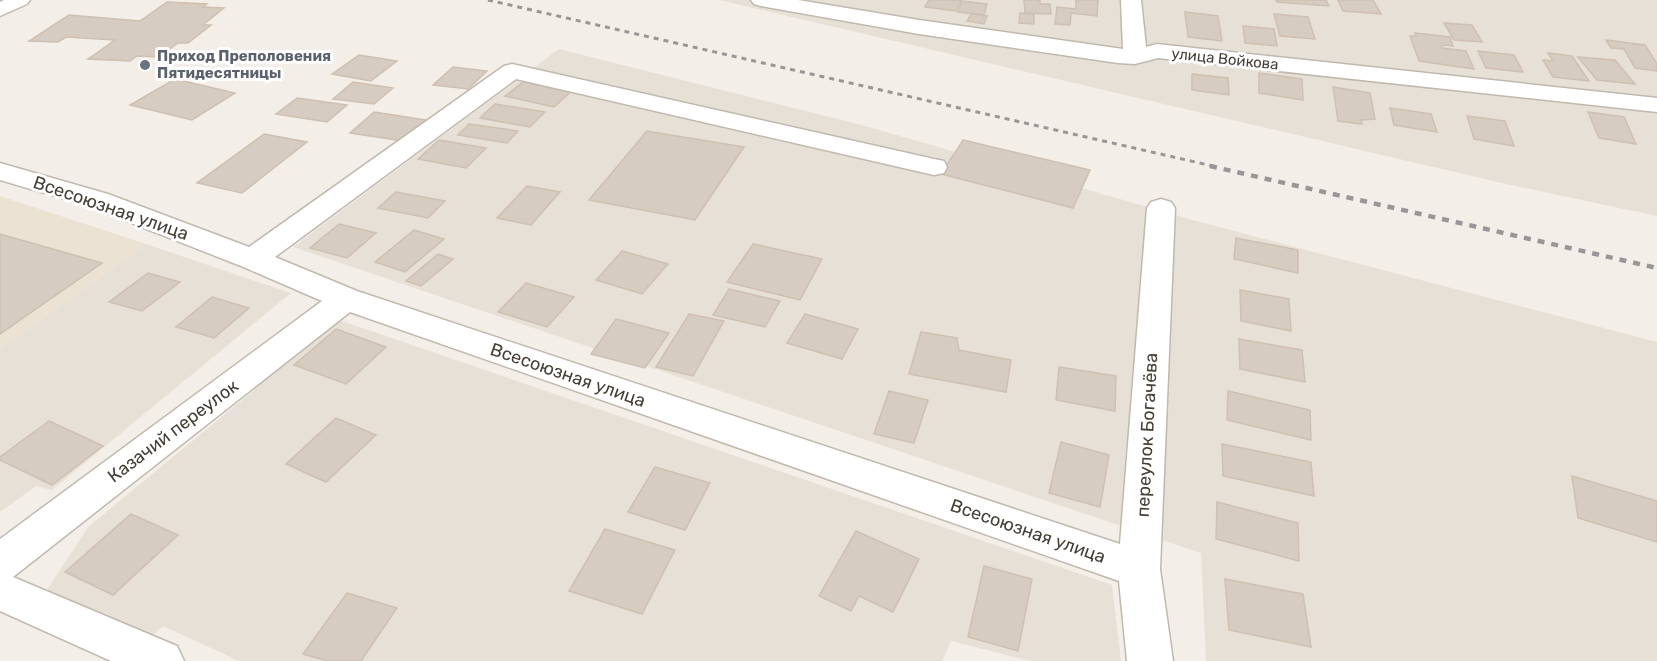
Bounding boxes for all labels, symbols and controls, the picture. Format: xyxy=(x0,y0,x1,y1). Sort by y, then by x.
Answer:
street label: улица Войкова xyxy=(1171,44,1279,74)
place label: Приход Преполовения Пятидесятницы xyxy=(157,47,331,82)
marker: Приход Преполовения Пятидесятницы xyxy=(138,58,152,72)
street label: Всесоюзная улица xyxy=(30,171,192,245)
street label: Всесоюзная улица xyxy=(487,338,649,412)
street label: переулок Богачёва xyxy=(1132,352,1162,518)
street label: Казачий переулок xyxy=(103,375,243,487)
street label: Всесоюзная улица xyxy=(947,494,1109,568)

